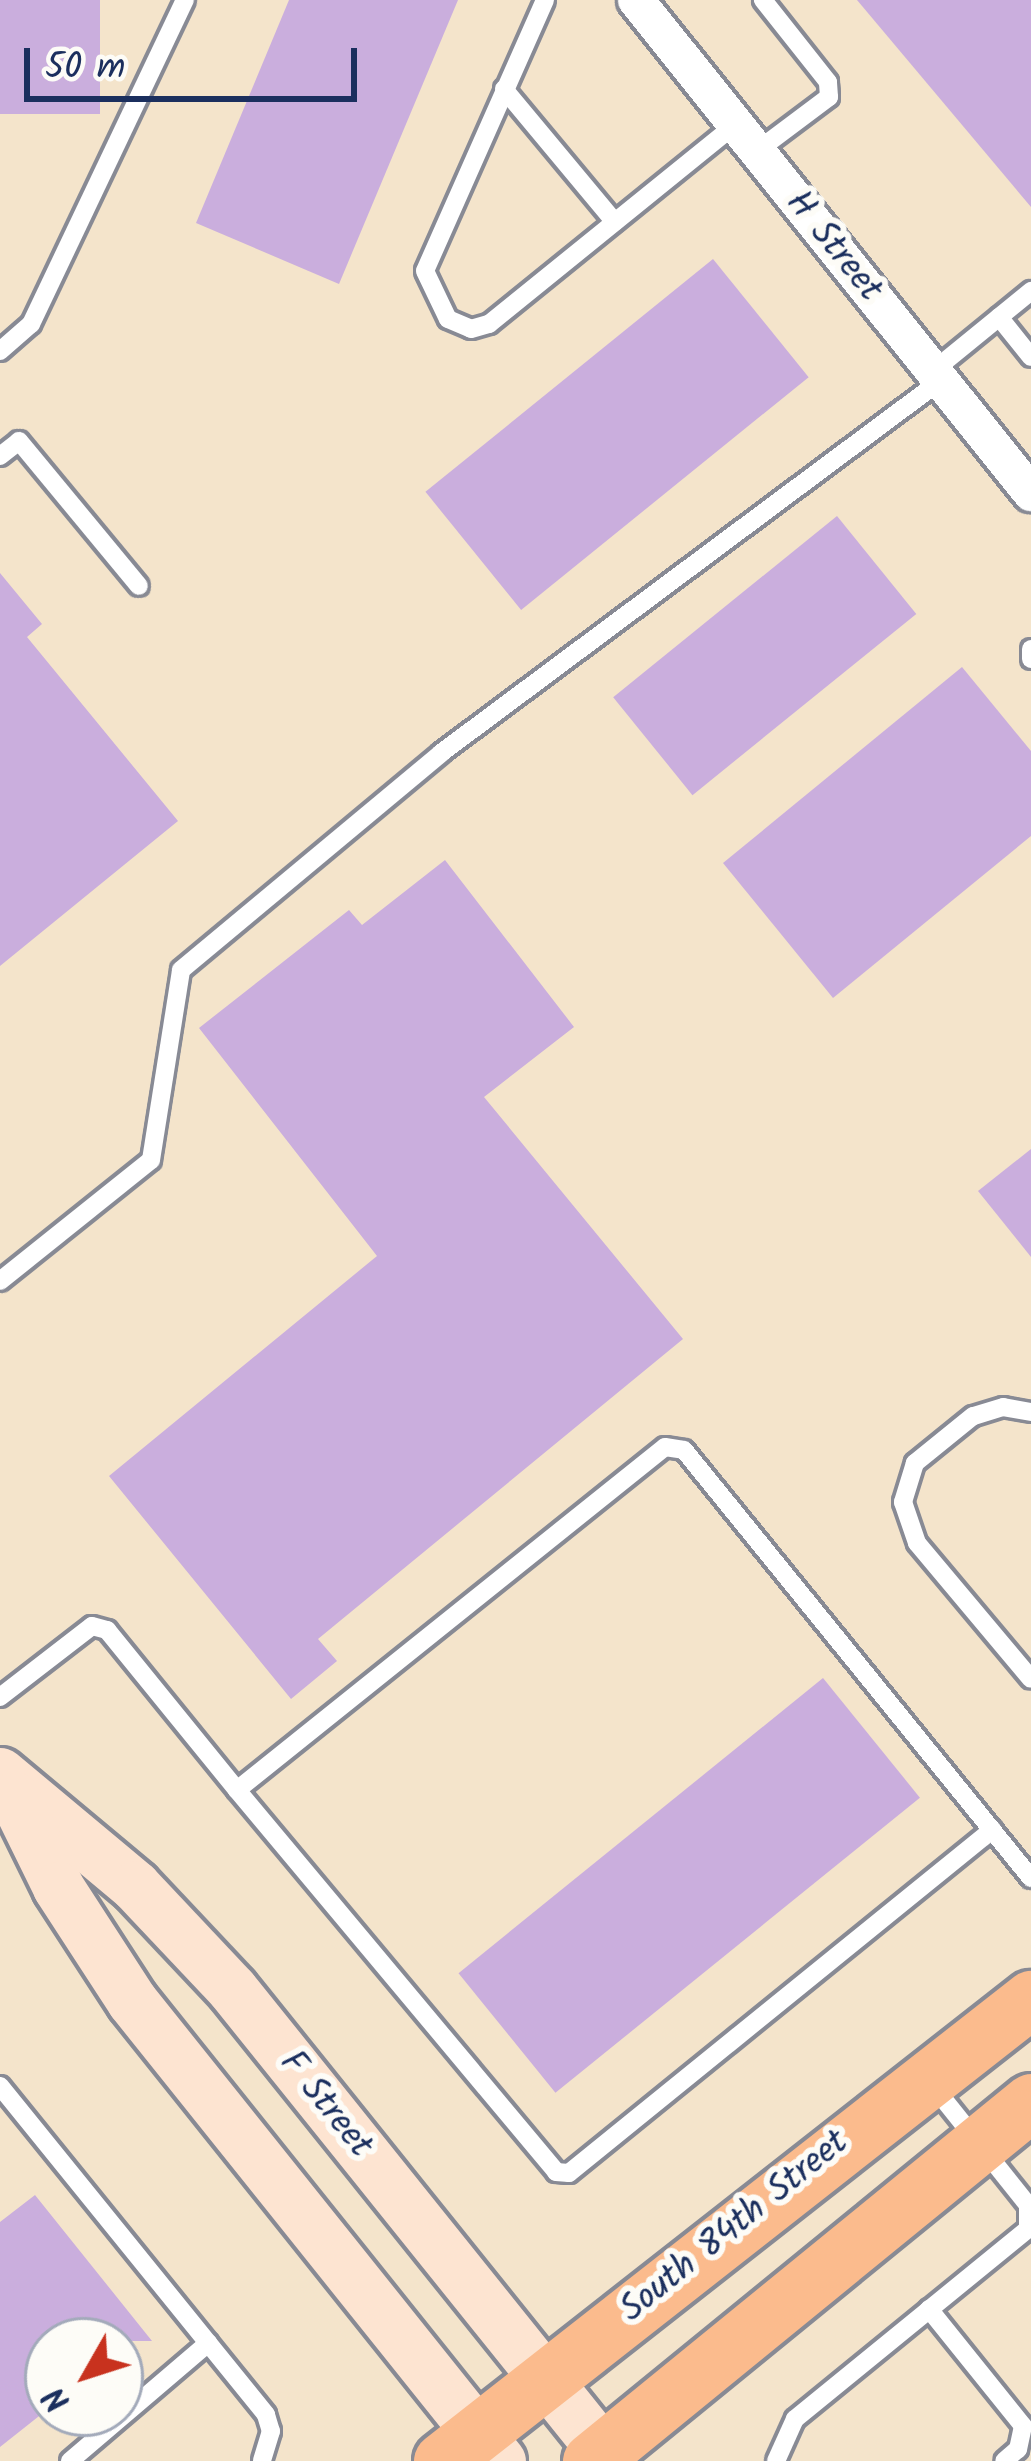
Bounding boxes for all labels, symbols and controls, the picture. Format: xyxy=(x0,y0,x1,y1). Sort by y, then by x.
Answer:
scale bar xyxy=(30,24,363,98)
text: 50 m xyxy=(45,40,125,97)
street label: H Street xyxy=(775,183,891,311)
street label: F Street xyxy=(269,2043,381,2167)
street label: South 84th Street xyxy=(612,2122,858,2332)
north arrow xyxy=(24,2317,144,2437)
text: N xyxy=(31,2373,85,2423)

